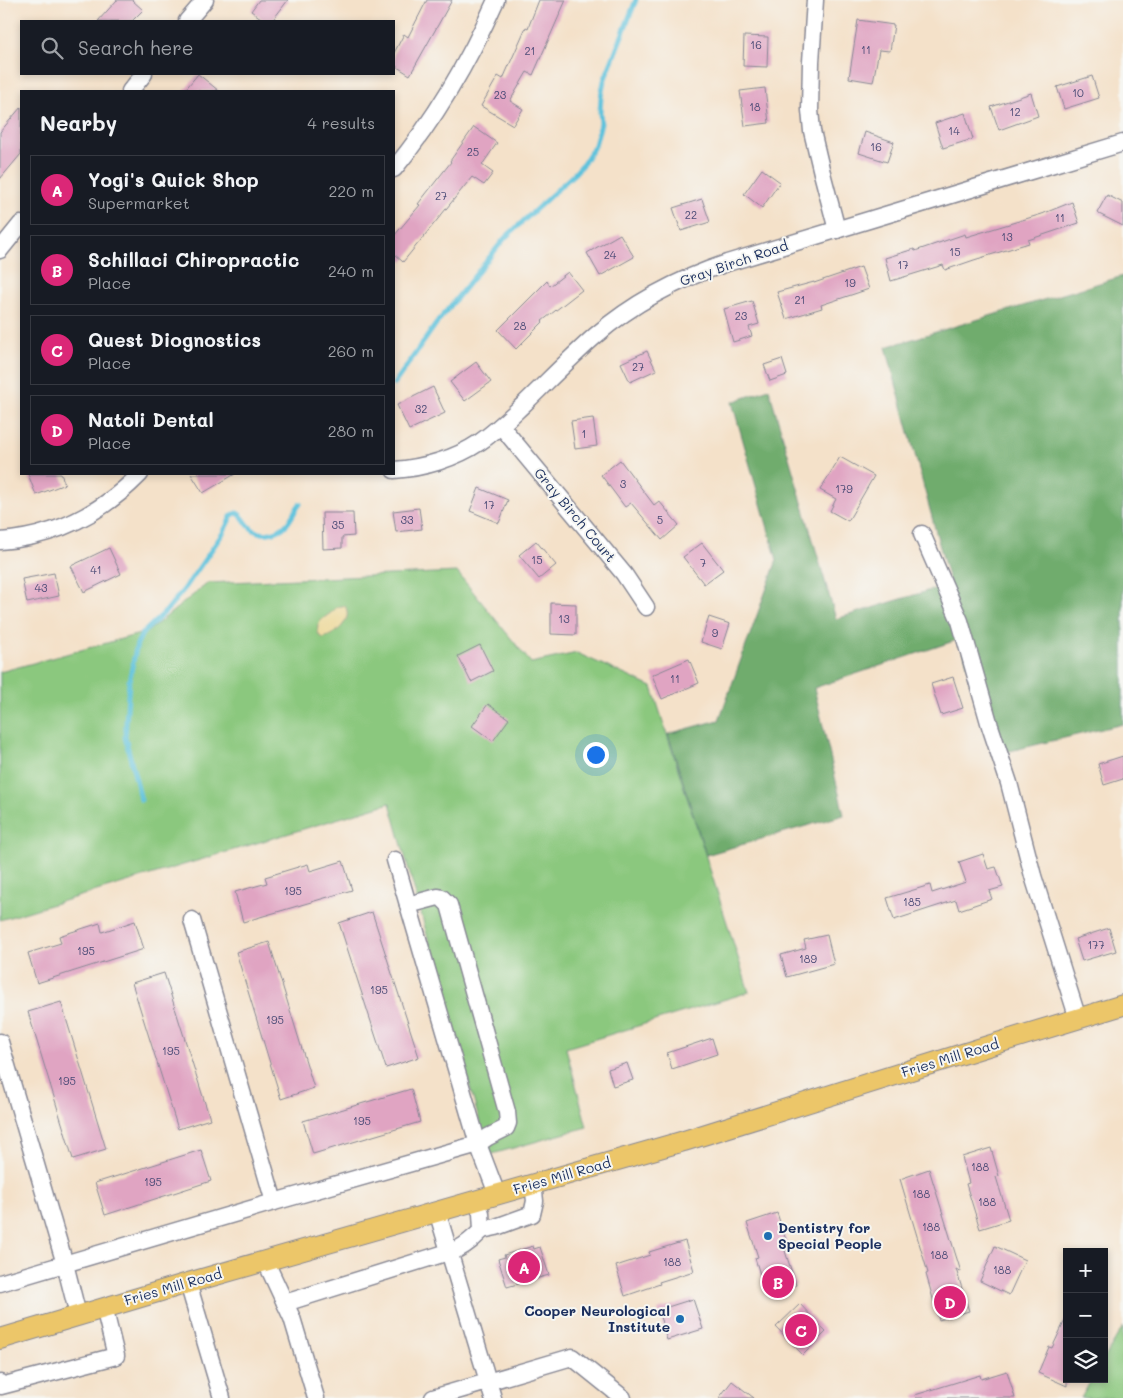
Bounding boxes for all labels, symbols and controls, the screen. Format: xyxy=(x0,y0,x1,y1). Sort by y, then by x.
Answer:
search box xyxy=(20,20,395,75)
icon: search xyxy=(38,34,66,62)
text: Search here xyxy=(78,35,194,60)
house number: 16 xyxy=(750,37,762,52)
house number: 11 xyxy=(861,42,871,57)
house number: 21 xyxy=(524,43,536,58)
house number: 10 xyxy=(1072,85,1084,100)
house number: 23 xyxy=(494,87,507,102)
house number: 18 xyxy=(749,99,761,114)
house number: 12 xyxy=(1009,104,1021,119)
text: Nearby xyxy=(40,109,117,136)
text: 4 results xyxy=(307,112,375,133)
house number: 14 xyxy=(948,123,960,138)
house number: 16 xyxy=(870,139,882,154)
house number: 25 xyxy=(467,144,479,159)
text: Yogi's Quick Shop xyxy=(88,167,259,192)
text: A xyxy=(51,180,63,201)
text: 220 m xyxy=(328,180,374,201)
house number: 27 xyxy=(435,188,447,203)
text: Supermarket xyxy=(88,192,190,213)
house number: 22 xyxy=(685,207,697,222)
house number: 11 xyxy=(1055,210,1065,225)
house number: 13 xyxy=(1001,229,1013,244)
street label: Gray Birch Road xyxy=(677,235,791,290)
house number: 15 xyxy=(949,244,961,259)
text: Schillaci Chiropractic xyxy=(88,247,299,272)
house number: 24 xyxy=(604,247,617,262)
house number: 17 xyxy=(897,257,909,272)
text: B xyxy=(52,260,62,281)
text: 240 m xyxy=(328,260,374,281)
text: Place xyxy=(88,272,131,293)
house number: 19 xyxy=(844,275,856,290)
house number: 21 xyxy=(794,292,806,307)
house number: 23 xyxy=(735,308,748,323)
house number: 28 xyxy=(514,318,527,333)
text: Quest Diognostics xyxy=(88,327,261,352)
text: C xyxy=(51,340,63,361)
text: 260 m xyxy=(328,340,374,361)
text: Place xyxy=(88,352,131,373)
house number: 27 xyxy=(632,359,644,374)
house number: 32 xyxy=(415,401,427,416)
text: Natoli Dental xyxy=(88,407,214,432)
text: D xyxy=(51,420,63,441)
text: 280 m xyxy=(328,420,374,441)
house number: 1 xyxy=(582,426,586,441)
text: Place xyxy=(88,432,131,453)
street label: Gray Birch Court xyxy=(530,464,620,566)
house number: 3 xyxy=(620,476,627,491)
house number: 179 xyxy=(835,481,853,496)
house number: 17 xyxy=(483,497,495,512)
house number: 33 xyxy=(401,512,414,527)
house number: 5 xyxy=(657,512,663,527)
house number: 35 xyxy=(332,517,344,532)
house number: 15 xyxy=(531,552,543,567)
house number: 7 xyxy=(700,555,706,570)
house number: 41 xyxy=(90,562,102,577)
house number: 43 xyxy=(35,580,48,595)
house number: 13 xyxy=(558,611,570,626)
house number: 9 xyxy=(712,625,719,640)
house number: 11 xyxy=(670,671,680,686)
your location xyxy=(583,742,609,768)
house number: 195 xyxy=(284,883,302,898)
house number: 185 xyxy=(903,894,921,909)
house number: 177 xyxy=(1087,937,1105,952)
house number: 195 xyxy=(77,943,95,958)
house number: 189 xyxy=(799,951,818,966)
house number: 195 xyxy=(370,982,388,997)
house number: 195 xyxy=(266,1012,284,1027)
street label: Fries Mill Road xyxy=(899,1034,1001,1081)
house number: 195 xyxy=(162,1043,180,1058)
house number: 195 xyxy=(58,1073,76,1088)
house number: 195 xyxy=(353,1113,371,1128)
street label: Fries Mill Road xyxy=(511,1152,613,1199)
house number: 188 xyxy=(971,1159,989,1174)
house number: 195 xyxy=(144,1174,162,1189)
house number: 188 xyxy=(912,1186,930,1201)
house number: 188 xyxy=(978,1194,996,1209)
place label: Dentistry for Special People xyxy=(778,1218,882,1253)
house number: 188 xyxy=(922,1219,940,1234)
marker: Dentistry for Special People xyxy=(762,1230,774,1242)
house number: 188 xyxy=(930,1247,948,1262)
pin: A xyxy=(508,1248,540,1286)
map controls xyxy=(1063,1248,1108,1383)
button: + xyxy=(1063,1248,1108,1293)
house number: 188 xyxy=(663,1254,681,1269)
house number: 188 xyxy=(993,1262,1011,1277)
street label: Fries Mill Road xyxy=(122,1263,224,1310)
pin: B xyxy=(762,1263,794,1301)
pin: D xyxy=(934,1283,966,1321)
button: − xyxy=(1063,1293,1108,1338)
place label: Cooper Neurological Institute xyxy=(524,1301,670,1336)
pin: C xyxy=(785,1311,817,1349)
marker: Cooper Neurological Institute xyxy=(674,1313,686,1325)
button: layers xyxy=(1063,1338,1108,1383)

